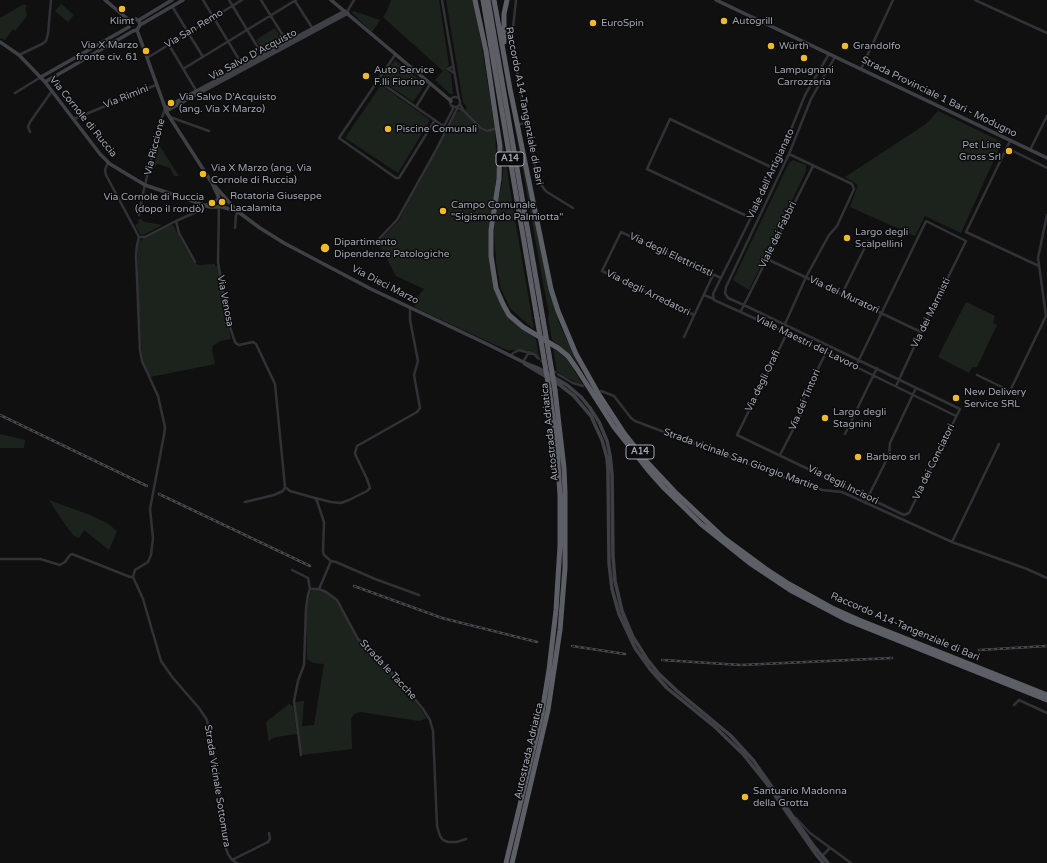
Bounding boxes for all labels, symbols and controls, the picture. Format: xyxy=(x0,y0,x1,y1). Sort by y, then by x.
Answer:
marker: Klimt xyxy=(117,4,127,14)
street label: Via San Remo xyxy=(163,7,225,51)
place label: Klimt xyxy=(110,15,134,27)
place label: Autogrill xyxy=(732,15,773,27)
marker: Autogrill xyxy=(719,16,729,26)
place label: EuroSpin xyxy=(601,17,644,29)
marker: EuroSpin xyxy=(588,18,598,28)
street label: Raccordo A14-Tangenziale di Bari xyxy=(503,26,545,186)
street label: Via Salvo D'Acquisto xyxy=(207,27,299,83)
place label: Via X Marzo fronte civ. 61 xyxy=(76,39,138,62)
place label: Würth xyxy=(779,40,809,52)
place label: Grandolfo xyxy=(853,40,901,52)
marker: Würth xyxy=(766,41,776,51)
marker: Grandolfo xyxy=(840,41,850,51)
marker: Via X Marzo fronte civ. 61 xyxy=(141,46,151,56)
marker: Lampugnani Carrozzeria xyxy=(799,53,809,63)
street label: Strada Provinciale 1 Bari - Modugno xyxy=(859,54,1019,140)
place label: Auto Service F.lli Fiorino xyxy=(374,64,434,88)
place label: Lampugnani Carrozzeria xyxy=(774,64,834,88)
marker: Auto Service F.lli Fiorino xyxy=(361,71,371,81)
street label: Via Cornole di Ruccia xyxy=(47,74,119,160)
street label: Via Rimini xyxy=(102,83,150,111)
place label: Via Salvo D’Acquisto (ang. Via X Marzo) xyxy=(179,91,276,114)
marker: Via Salvo D’Acquisto (ang. Via X Marzo) xyxy=(166,98,176,108)
street label: Via Riccione xyxy=(142,117,168,177)
place label: Piscine Comunali xyxy=(396,123,477,135)
marker: Piscine Comunali xyxy=(383,124,393,134)
street label: Viale dell'Artigianato xyxy=(745,127,797,221)
place label: Pet Line Gross Srl xyxy=(959,139,1001,162)
marker: Pet Line Gross Srl xyxy=(1004,146,1014,156)
road number: A14 xyxy=(496,152,524,166)
place label: Via X Marzo (ang. Via Cornole di Ruccia) xyxy=(211,162,312,186)
marker: Via X Marzo (ang. Via Cornole di Ruccia) xyxy=(198,169,208,179)
place label: Rotatoria Giuseppe Lacalamita xyxy=(230,190,322,214)
place label: Via Cornole di Ruccia (dopo il rondò) xyxy=(103,191,204,214)
marker: Rotatoria Giuseppe Lacalamita xyxy=(217,197,227,207)
marker: Via Cornole di Ruccia (dopo il rondò) xyxy=(207,198,217,208)
place label: Campo Comunale "Sigismondo Palmiotta" xyxy=(451,199,563,222)
street label: Viale dei Fabbri xyxy=(757,200,799,270)
marker: Campo Comunale "Sigismondo Palmiotta" xyxy=(438,206,448,216)
place label: Largo degli Scalpellini xyxy=(855,226,908,250)
street label: Via degli Elettricisti xyxy=(627,230,715,280)
marker: Largo degli Scalpellini xyxy=(842,233,852,243)
place label: Dipartimento Dipendenze Patologiche xyxy=(334,236,449,260)
marker: Dipartimento Dipendenze Patologiche xyxy=(319,242,331,254)
street label: Via Dieci Marzo xyxy=(349,263,421,307)
street label: Via degli Arredatori xyxy=(604,267,692,319)
street label: Via Venosa xyxy=(214,274,236,328)
street label: Via dei Muratori xyxy=(807,274,881,316)
street label: Via dei Marmisti xyxy=(909,276,953,350)
street label: Viale Maestri del Lavoro xyxy=(753,313,861,373)
street label: Via degli Orafi xyxy=(743,348,783,414)
street label: Via dei Tintori xyxy=(787,368,823,432)
street label: Autostrada Adriatica xyxy=(539,382,561,482)
place label: New Delivery Service SRL xyxy=(964,386,1026,410)
marker: New Delivery Service SRL xyxy=(951,393,961,403)
place label: Largo degli Stagnini xyxy=(833,406,886,430)
marker: Largo degli Stagnini xyxy=(820,413,830,423)
street label: Via dei Conciatori xyxy=(910,422,958,502)
street label: Strada vicinale San Giorgio Martire xyxy=(662,426,820,494)
road number: A14 xyxy=(626,445,654,459)
place label: Barbiero srl xyxy=(866,451,920,463)
marker: Barbiero srl xyxy=(853,452,863,462)
street label: Via degli Incisori xyxy=(806,463,880,507)
street label: Raccordo A14-Tangenziale di Bari xyxy=(829,590,981,664)
street label: Strada le Tacche xyxy=(357,637,419,703)
street label: Autostrada Adriatica xyxy=(512,702,546,800)
street label: Strada Vicinale Sottomura xyxy=(201,724,233,848)
place label: Santuario Madonna della Grotta xyxy=(753,785,847,808)
marker: Santuario Madonna della Grotta xyxy=(740,792,750,802)

